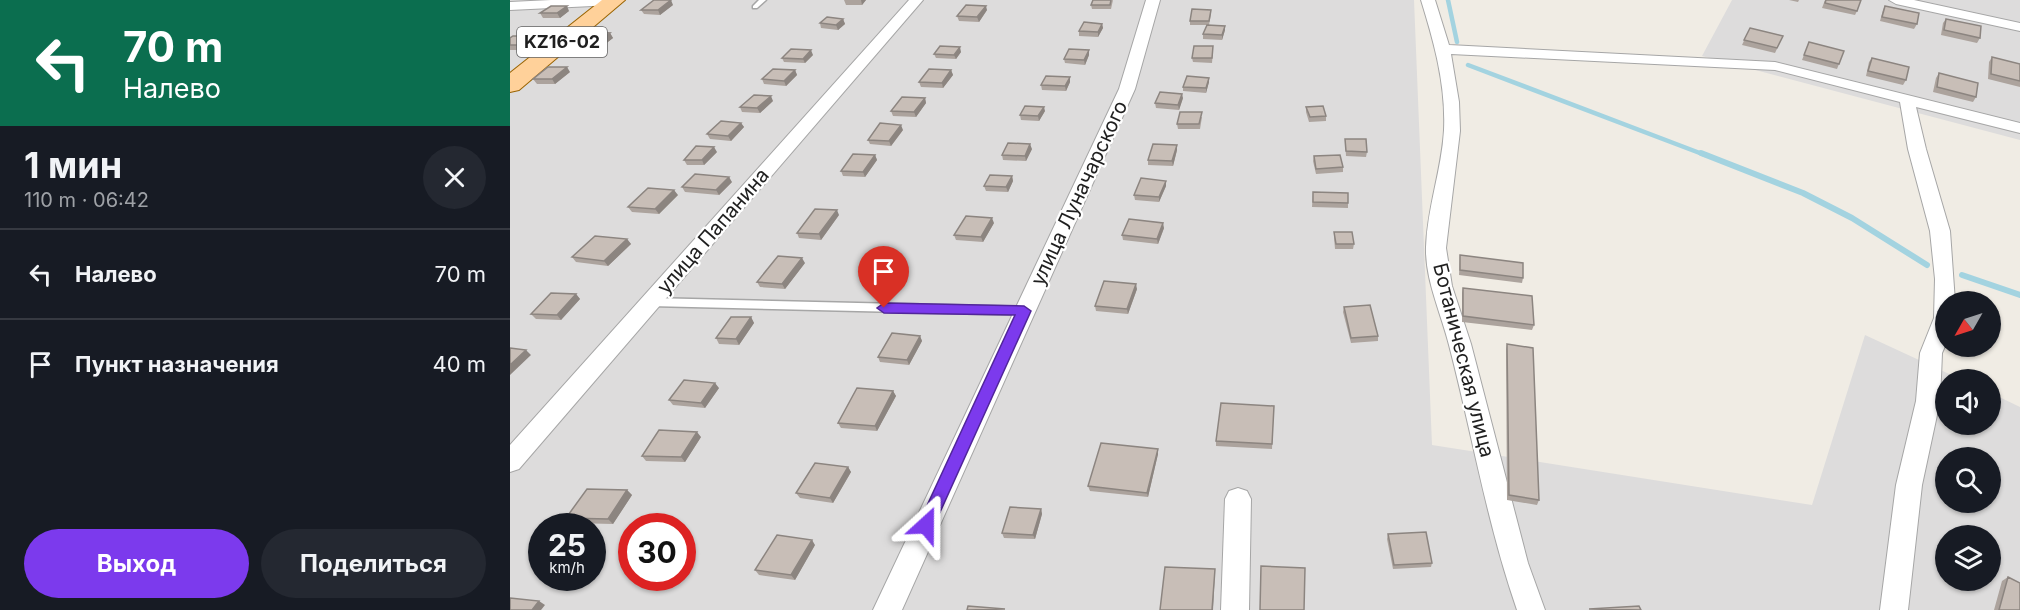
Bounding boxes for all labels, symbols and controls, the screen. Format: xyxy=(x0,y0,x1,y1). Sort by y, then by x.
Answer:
text: 70 m xyxy=(123,21,223,72)
icon: left xyxy=(24,24,102,102)
road number: KZ16-02 xyxy=(517,27,607,57)
text: Налево xyxy=(123,72,221,105)
street label: улица Луначарского xyxy=(1026,97,1132,289)
text: 1 мин xyxy=(24,143,122,187)
button: close xyxy=(423,146,486,209)
street label: улица Папанина xyxy=(652,163,774,299)
text: 110 m · 06:42 xyxy=(24,188,149,212)
pin xyxy=(858,246,909,308)
icon: arrive xyxy=(867,255,900,288)
icon: left xyxy=(24,258,57,291)
street label: Ботаническая улица xyxy=(1428,260,1500,460)
text: Налево xyxy=(75,261,157,287)
text: 70 m xyxy=(435,261,486,287)
north arrow xyxy=(1935,291,2001,357)
map controls xyxy=(1935,291,2001,591)
icon: arrive xyxy=(24,348,57,381)
text: Пункт назначения xyxy=(75,351,279,377)
text: 40 m xyxy=(432,351,486,377)
button: sound xyxy=(1935,369,2001,435)
button: search xyxy=(1935,447,2001,513)
position arrow xyxy=(894,493,958,557)
speed limit sign: 30 xyxy=(618,513,696,591)
button: layers xyxy=(1935,525,2001,591)
text: 25 xyxy=(548,527,586,563)
button: Выход xyxy=(24,529,249,598)
button: Поделиться xyxy=(261,529,486,598)
text: km/h xyxy=(549,558,585,577)

